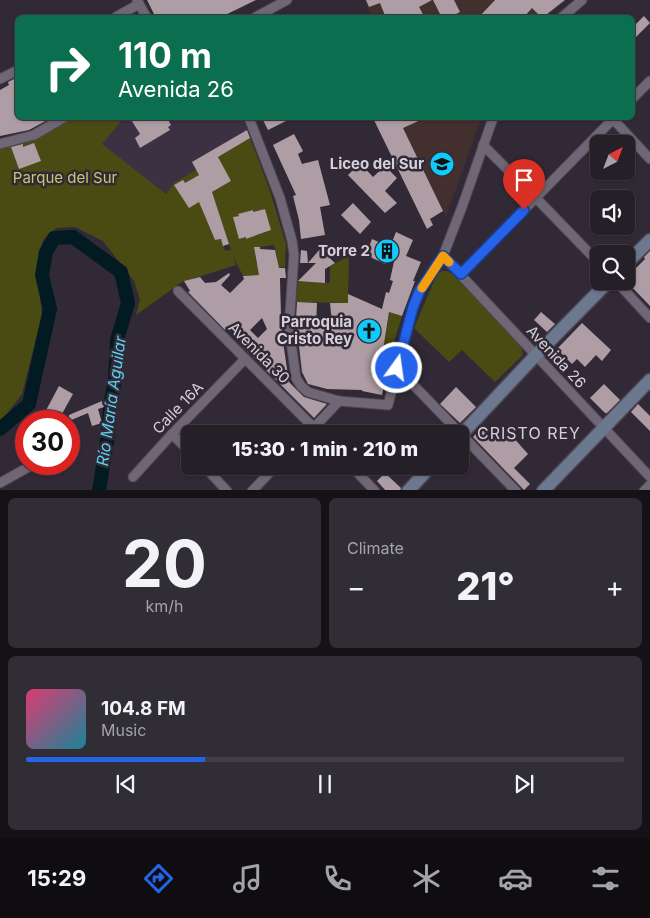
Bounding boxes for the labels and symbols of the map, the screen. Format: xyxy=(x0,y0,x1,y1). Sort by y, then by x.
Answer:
north arrow xyxy=(590,135,635,180)
school or university icon: Liceo del Sur xyxy=(429,151,455,177)
place label: Liceo del Sur xyxy=(330,154,424,173)
pin xyxy=(503,159,545,210)
park label: Parque del Sur xyxy=(13,168,118,187)
building icon: Torre 2 xyxy=(374,238,400,264)
place label: Torre 2 xyxy=(318,241,370,260)
place label: Parroquia Cristo Rey xyxy=(277,312,352,348)
street label: Avenida 30 xyxy=(225,318,294,387)
church icon: Parroquia Cristo Rey xyxy=(356,318,382,344)
street label: Avenida 26 xyxy=(522,321,590,392)
water label: Río María Aguilar xyxy=(92,334,130,467)
position arrow xyxy=(370,341,422,393)
street label: Calle 16A xyxy=(148,378,207,438)
speed limit sign: 30 xyxy=(15,410,80,475)
district label: CRISTO REY xyxy=(477,423,581,443)

